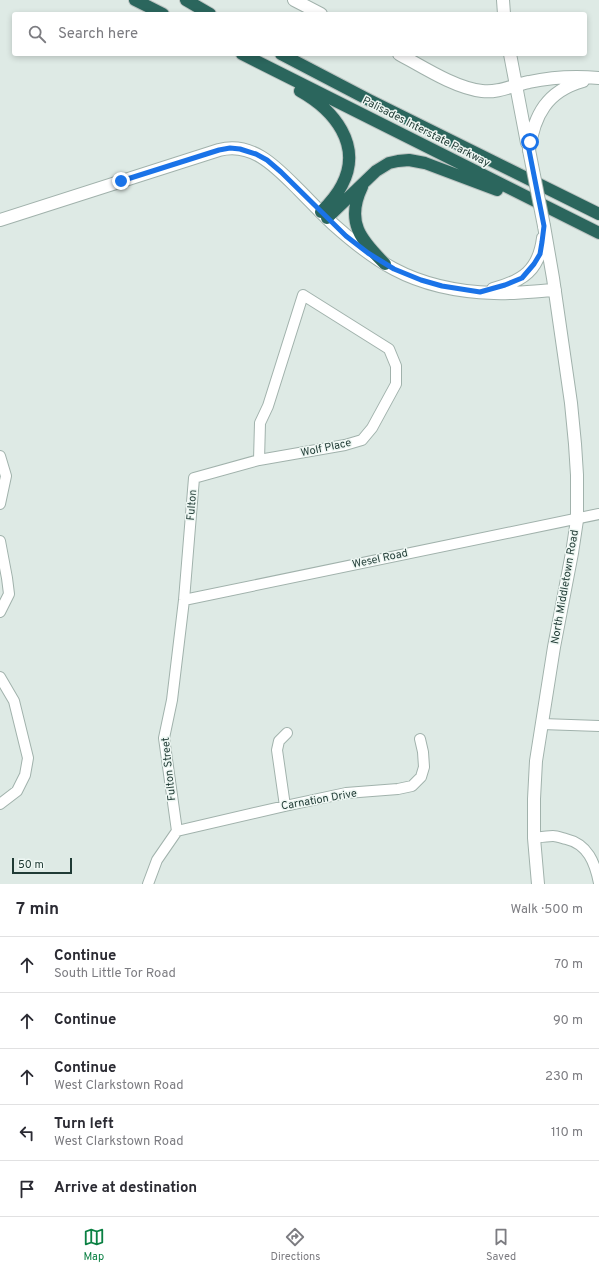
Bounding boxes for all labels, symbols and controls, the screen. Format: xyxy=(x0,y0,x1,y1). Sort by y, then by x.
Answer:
search box xyxy=(12,12,587,56)
icon: search xyxy=(26,23,48,45)
text: Search here xyxy=(58,25,138,44)
street label: Palisades Interstate Parkway xyxy=(360,94,492,170)
route start xyxy=(521,133,539,151)
route end xyxy=(112,172,130,190)
street label: Wolf Place xyxy=(299,436,353,460)
street label: Fulton xyxy=(184,489,200,521)
street label: North Middletown Road xyxy=(548,529,582,645)
street label: Wesel Road xyxy=(351,546,409,572)
street label: Fulton Street xyxy=(159,736,179,802)
street label: Carnation Drive xyxy=(280,786,358,814)
scale bar xyxy=(12,856,72,875)
text: 50 m xyxy=(18,858,44,872)
text: 7 min xyxy=(16,899,59,921)
text: Walk · 500 m xyxy=(510,902,583,918)
text: Continue xyxy=(54,947,116,966)
icon: ahead xyxy=(16,954,38,976)
text: 70 m xyxy=(554,957,583,973)
text: South Little Tor Road xyxy=(54,966,176,982)
icon: ahead xyxy=(16,1010,38,1032)
text: Continue xyxy=(54,1011,116,1030)
text: 90 m xyxy=(553,1013,583,1029)
text: Continue xyxy=(54,1059,116,1078)
icon: ahead xyxy=(16,1066,38,1088)
text: 230 m xyxy=(545,1069,583,1085)
text: West Clarkstown Road xyxy=(54,1078,184,1094)
text: Turn left xyxy=(54,1115,114,1134)
icon: left xyxy=(16,1122,38,1144)
text: 110 m xyxy=(551,1125,583,1141)
text: West Clarkstown Road xyxy=(54,1134,184,1150)
icon: arrive xyxy=(16,1178,38,1200)
text: Arrive at destination xyxy=(54,1179,197,1198)
tab: Map xyxy=(83,1226,105,1264)
tab: Directions xyxy=(270,1226,320,1264)
tab: Saved xyxy=(486,1226,516,1264)

